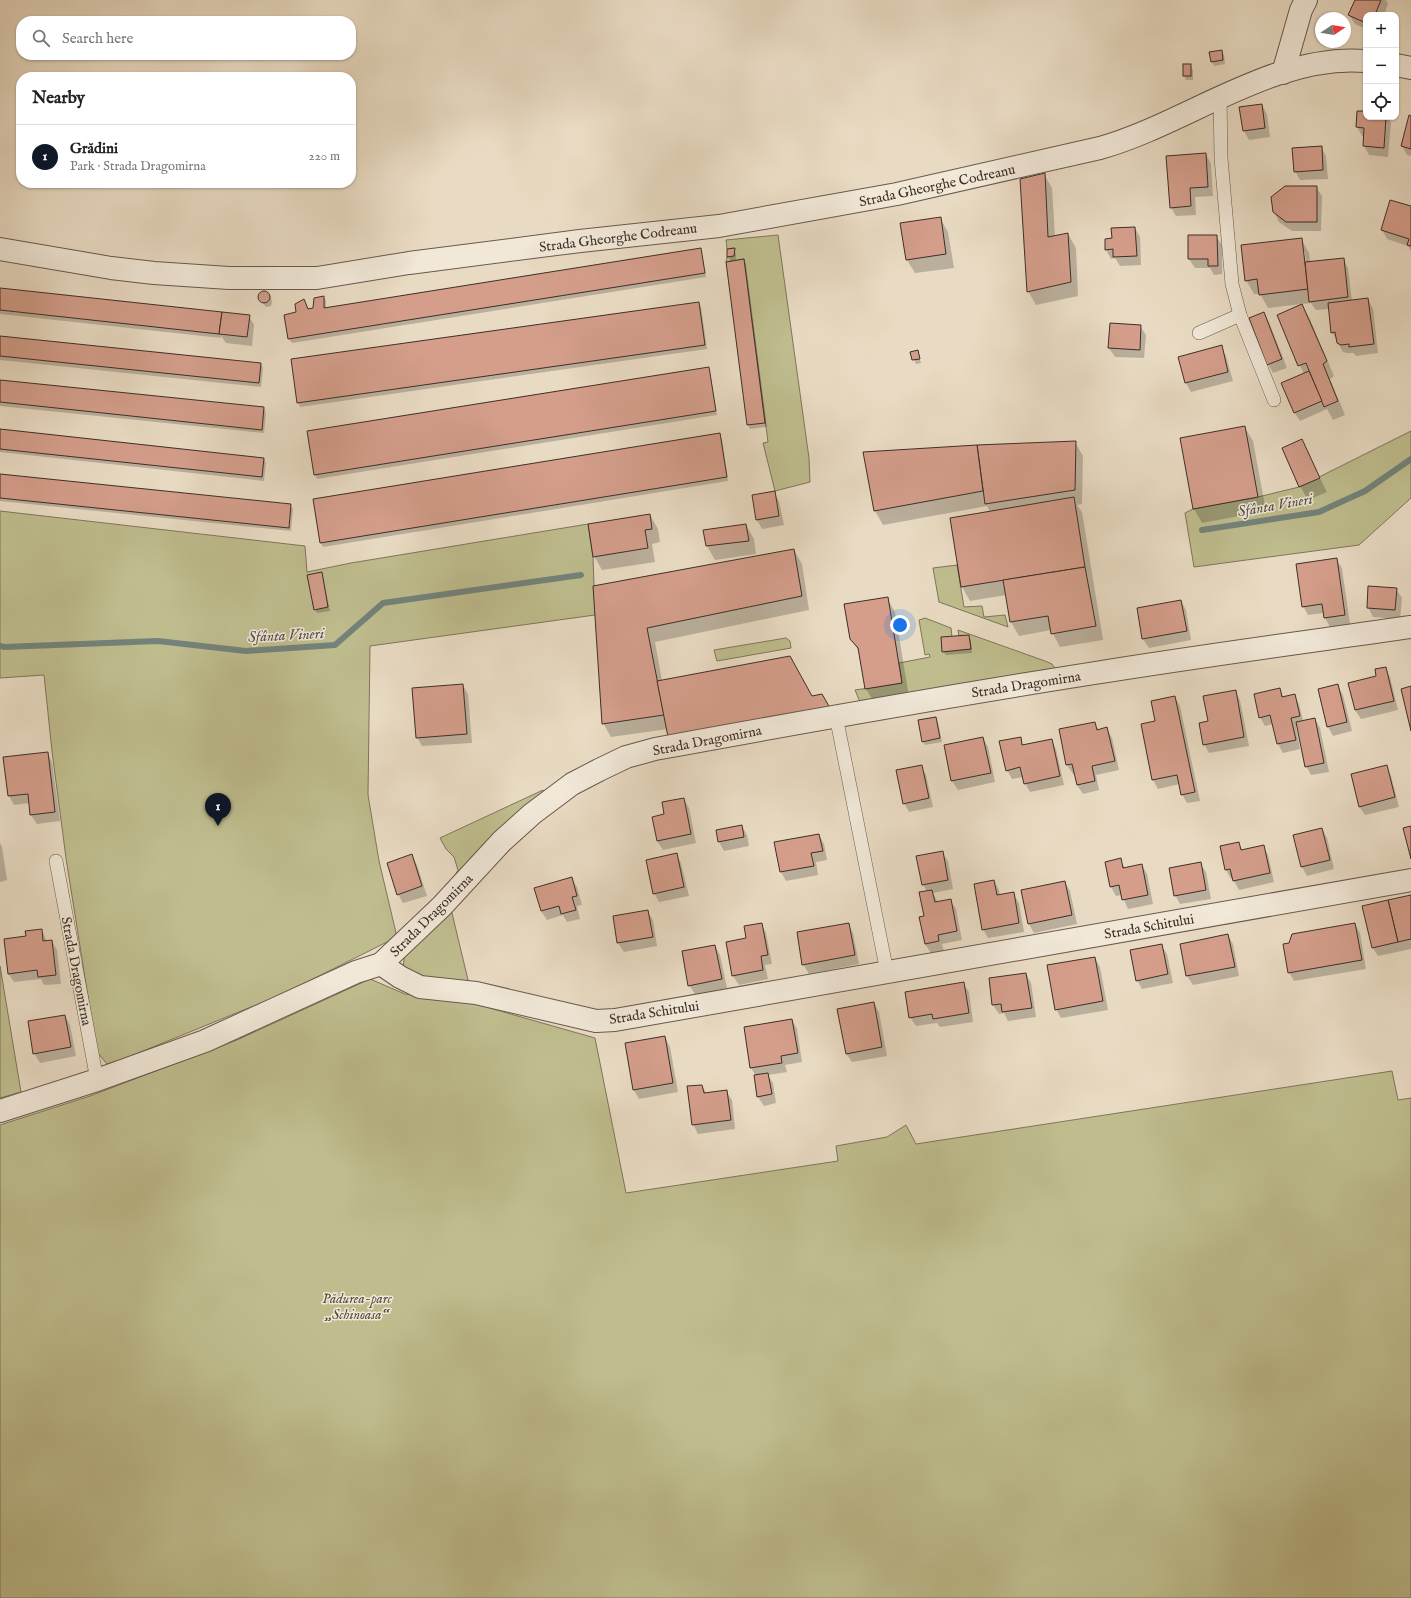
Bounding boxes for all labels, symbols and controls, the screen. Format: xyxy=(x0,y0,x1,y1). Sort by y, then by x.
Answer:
north arrow xyxy=(1315,12,1351,48)
map controls xyxy=(1363,12,1399,120)
button: + xyxy=(1363,12,1399,48)
search box xyxy=(16,16,356,60)
icon: search xyxy=(30,27,52,49)
text: Search here xyxy=(62,29,133,48)
button: − xyxy=(1363,48,1399,84)
button: locate xyxy=(1363,84,1399,120)
text: Nearby xyxy=(32,88,85,109)
text: Grădini xyxy=(70,139,118,158)
text: 1 xyxy=(43,148,47,165)
text: 220 m xyxy=(309,148,340,165)
text: Park · Strada Dragomirna xyxy=(70,158,206,175)
street label: Strada Gheorghe Codreanu xyxy=(858,161,1017,211)
street label: Strada Gheorghe Codreanu xyxy=(538,219,698,257)
water label: Sfânta Vineri xyxy=(1236,489,1316,521)
your location xyxy=(890,615,910,635)
water label: Sfânta Vineri xyxy=(248,624,326,647)
street label: Strada Dragomirna xyxy=(970,667,1083,703)
street label: Strada Dragomirna xyxy=(651,721,764,760)
pin: 1 xyxy=(205,793,231,826)
street label: Strada Dragomirna xyxy=(386,870,478,961)
street label: Strada Schitului xyxy=(1103,910,1196,944)
street label: Strada Dragomirna xyxy=(57,915,96,1028)
street label: Strada Schitului xyxy=(608,997,701,1029)
park label: Pădurea-parc „Schinoasa“ xyxy=(322,1290,392,1324)

